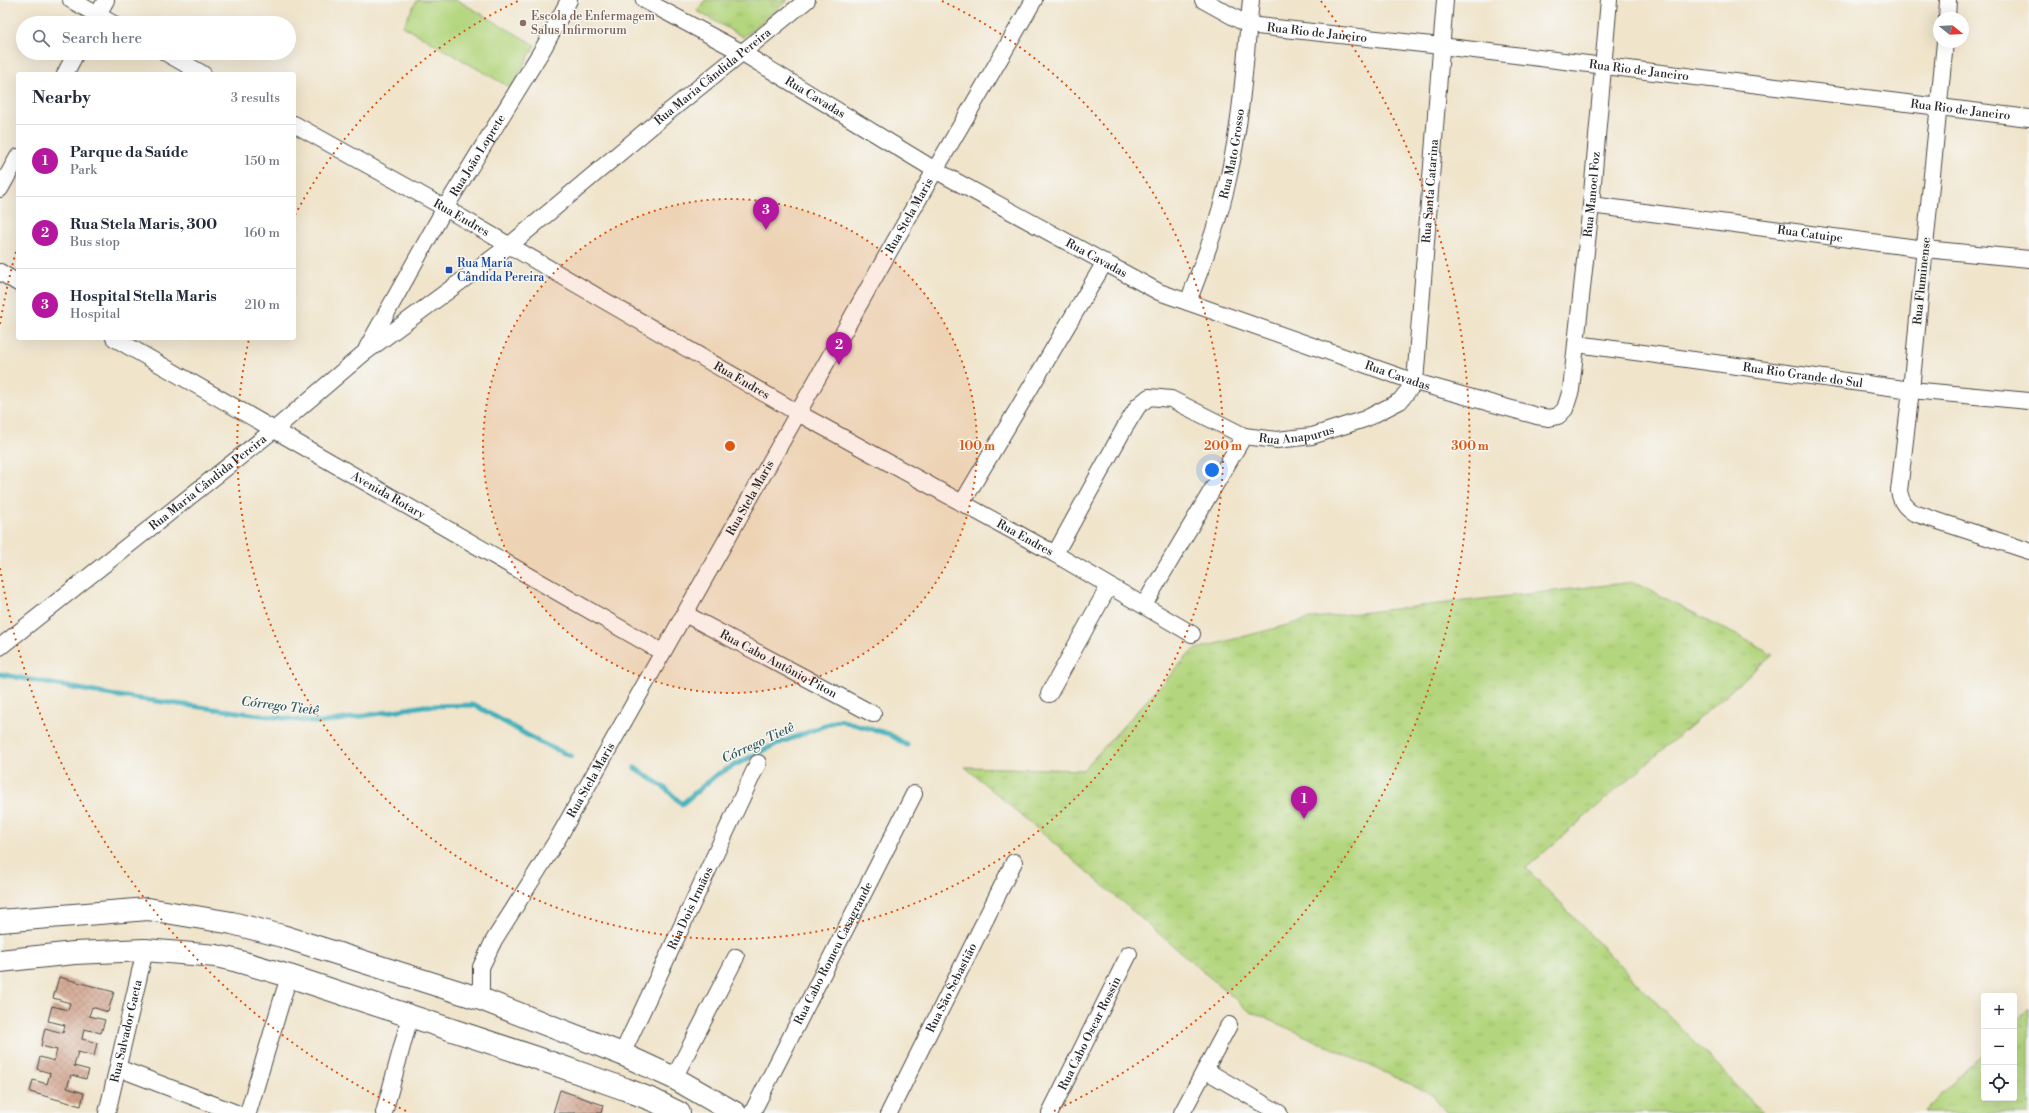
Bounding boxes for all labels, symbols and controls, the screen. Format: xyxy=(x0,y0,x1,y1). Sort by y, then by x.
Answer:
place label: Escola de Enfermagem Salus Infirmorum xyxy=(531,9,656,38)
north arrow xyxy=(1933,12,1969,48)
search box xyxy=(16,16,296,60)
marker: Escola de Enfermagem Salus Infirmorum xyxy=(518,18,528,28)
street label: Rua Rio de Janeiro xyxy=(1266,20,1368,45)
street label: Rua Maria Cândida Pereira xyxy=(651,24,775,128)
icon: search xyxy=(30,27,52,49)
text: Search here xyxy=(62,29,142,48)
street label: Rua Rio de Janeiro xyxy=(1588,57,1690,84)
street label: Rua Cavadas xyxy=(782,73,848,121)
text: Nearby xyxy=(32,87,91,109)
text: 3 results xyxy=(231,90,280,106)
street label: Rua Rio de Janeiro xyxy=(1910,96,2012,123)
street label: Rua Mato Grosso xyxy=(1216,108,1248,201)
street label: Rua João Loprete xyxy=(446,111,508,199)
street label: Rua Santa Catarina xyxy=(1418,138,1442,244)
text: Parque da Saúde xyxy=(70,143,188,162)
street label: Rua Manoel Foz xyxy=(1580,151,1603,238)
text: 1 xyxy=(42,153,48,169)
text: 150 m xyxy=(245,153,280,169)
text: Park xyxy=(70,162,97,178)
street label: Rua Stela Maris xyxy=(882,175,936,256)
street label: Rua Endres xyxy=(431,196,492,240)
pin: 3 xyxy=(753,197,779,230)
text: Rua Stela Maris, 300 xyxy=(70,215,217,234)
street label: Rua Catuipe xyxy=(1776,222,1844,246)
text: 2 xyxy=(41,225,49,241)
text: 160 m xyxy=(244,225,280,241)
text: Bus stop xyxy=(70,234,120,250)
street label: Rua Cavadas xyxy=(1063,235,1130,281)
street label: Rua Fluminense xyxy=(1910,236,1934,326)
place label: Rua Maria Cândida Pereira xyxy=(457,256,545,285)
marker: Rua Maria Cândida Pereira xyxy=(444,265,454,275)
text: Hospital Stella Maris xyxy=(70,287,217,306)
text: 3 xyxy=(41,297,49,313)
text: 210 m xyxy=(245,297,280,313)
text: Hospital xyxy=(70,306,120,322)
pin: 2 xyxy=(826,332,852,365)
street label: Rua Cavadas xyxy=(1363,357,1432,393)
street label: Rua Endres xyxy=(711,358,773,403)
street label: Rua Rio Grande do Sul xyxy=(1742,359,1864,391)
street label: Rua Anapurus xyxy=(1258,422,1336,448)
street label: Rua Maria Cândida Pereira xyxy=(146,431,270,534)
centre of rings xyxy=(723,439,737,453)
text: 100 m xyxy=(959,439,995,454)
text: 200 m xyxy=(1204,439,1242,454)
text: 300 m xyxy=(1451,439,1489,454)
street label: Rua Stela Maris xyxy=(723,457,777,538)
your location xyxy=(1202,460,1222,480)
street label: Avenida Rotary xyxy=(348,467,428,522)
street label: Rua Endres xyxy=(994,516,1056,559)
street label: Rua Cabo Antônio Piton xyxy=(717,626,840,701)
water label: Córrego Tietê xyxy=(240,693,321,719)
water label: Córrego Tietê xyxy=(719,719,798,767)
street label: Rua Stela Maris xyxy=(564,740,618,820)
pin: 1 xyxy=(1291,786,1317,819)
street label: Rua Dois Irmãos xyxy=(664,864,716,952)
street label: Rua Cabo Romeu Casagrande xyxy=(790,879,876,1027)
street label: Rua São Sebastião xyxy=(923,940,980,1035)
street label: Rua Cabo Oscar Rossin xyxy=(1055,974,1124,1093)
street label: Rua Salvador Gaeta xyxy=(107,977,146,1084)
map controls xyxy=(1981,993,2017,1101)
button: + xyxy=(1981,993,2017,1029)
button: − xyxy=(1981,1029,2017,1065)
button: locate xyxy=(1981,1065,2017,1101)

